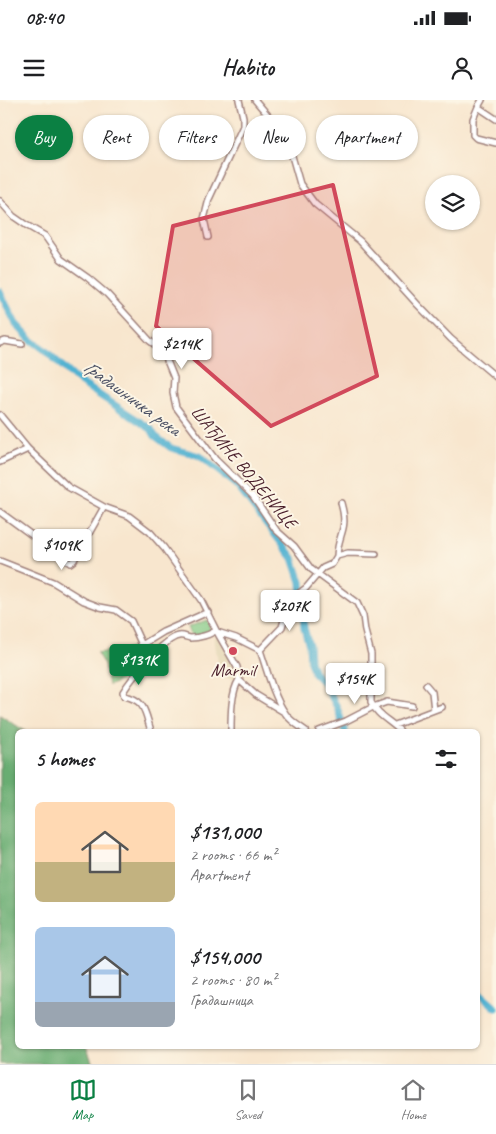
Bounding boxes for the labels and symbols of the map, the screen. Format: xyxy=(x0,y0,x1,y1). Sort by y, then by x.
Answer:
pin: $214K xyxy=(147,328,217,370)
water label: Градашничка река xyxy=(79,355,187,442)
street label: ШАЂИНЕ ВОДЕНИЦЕ xyxy=(185,401,303,535)
pin: $109K xyxy=(27,528,97,571)
pin: $207K xyxy=(255,590,325,632)
pin: $131K xyxy=(104,644,174,686)
marker: Marmil xyxy=(227,645,239,657)
place label: Marmil xyxy=(211,659,258,681)
pin: $154K xyxy=(320,662,390,705)

